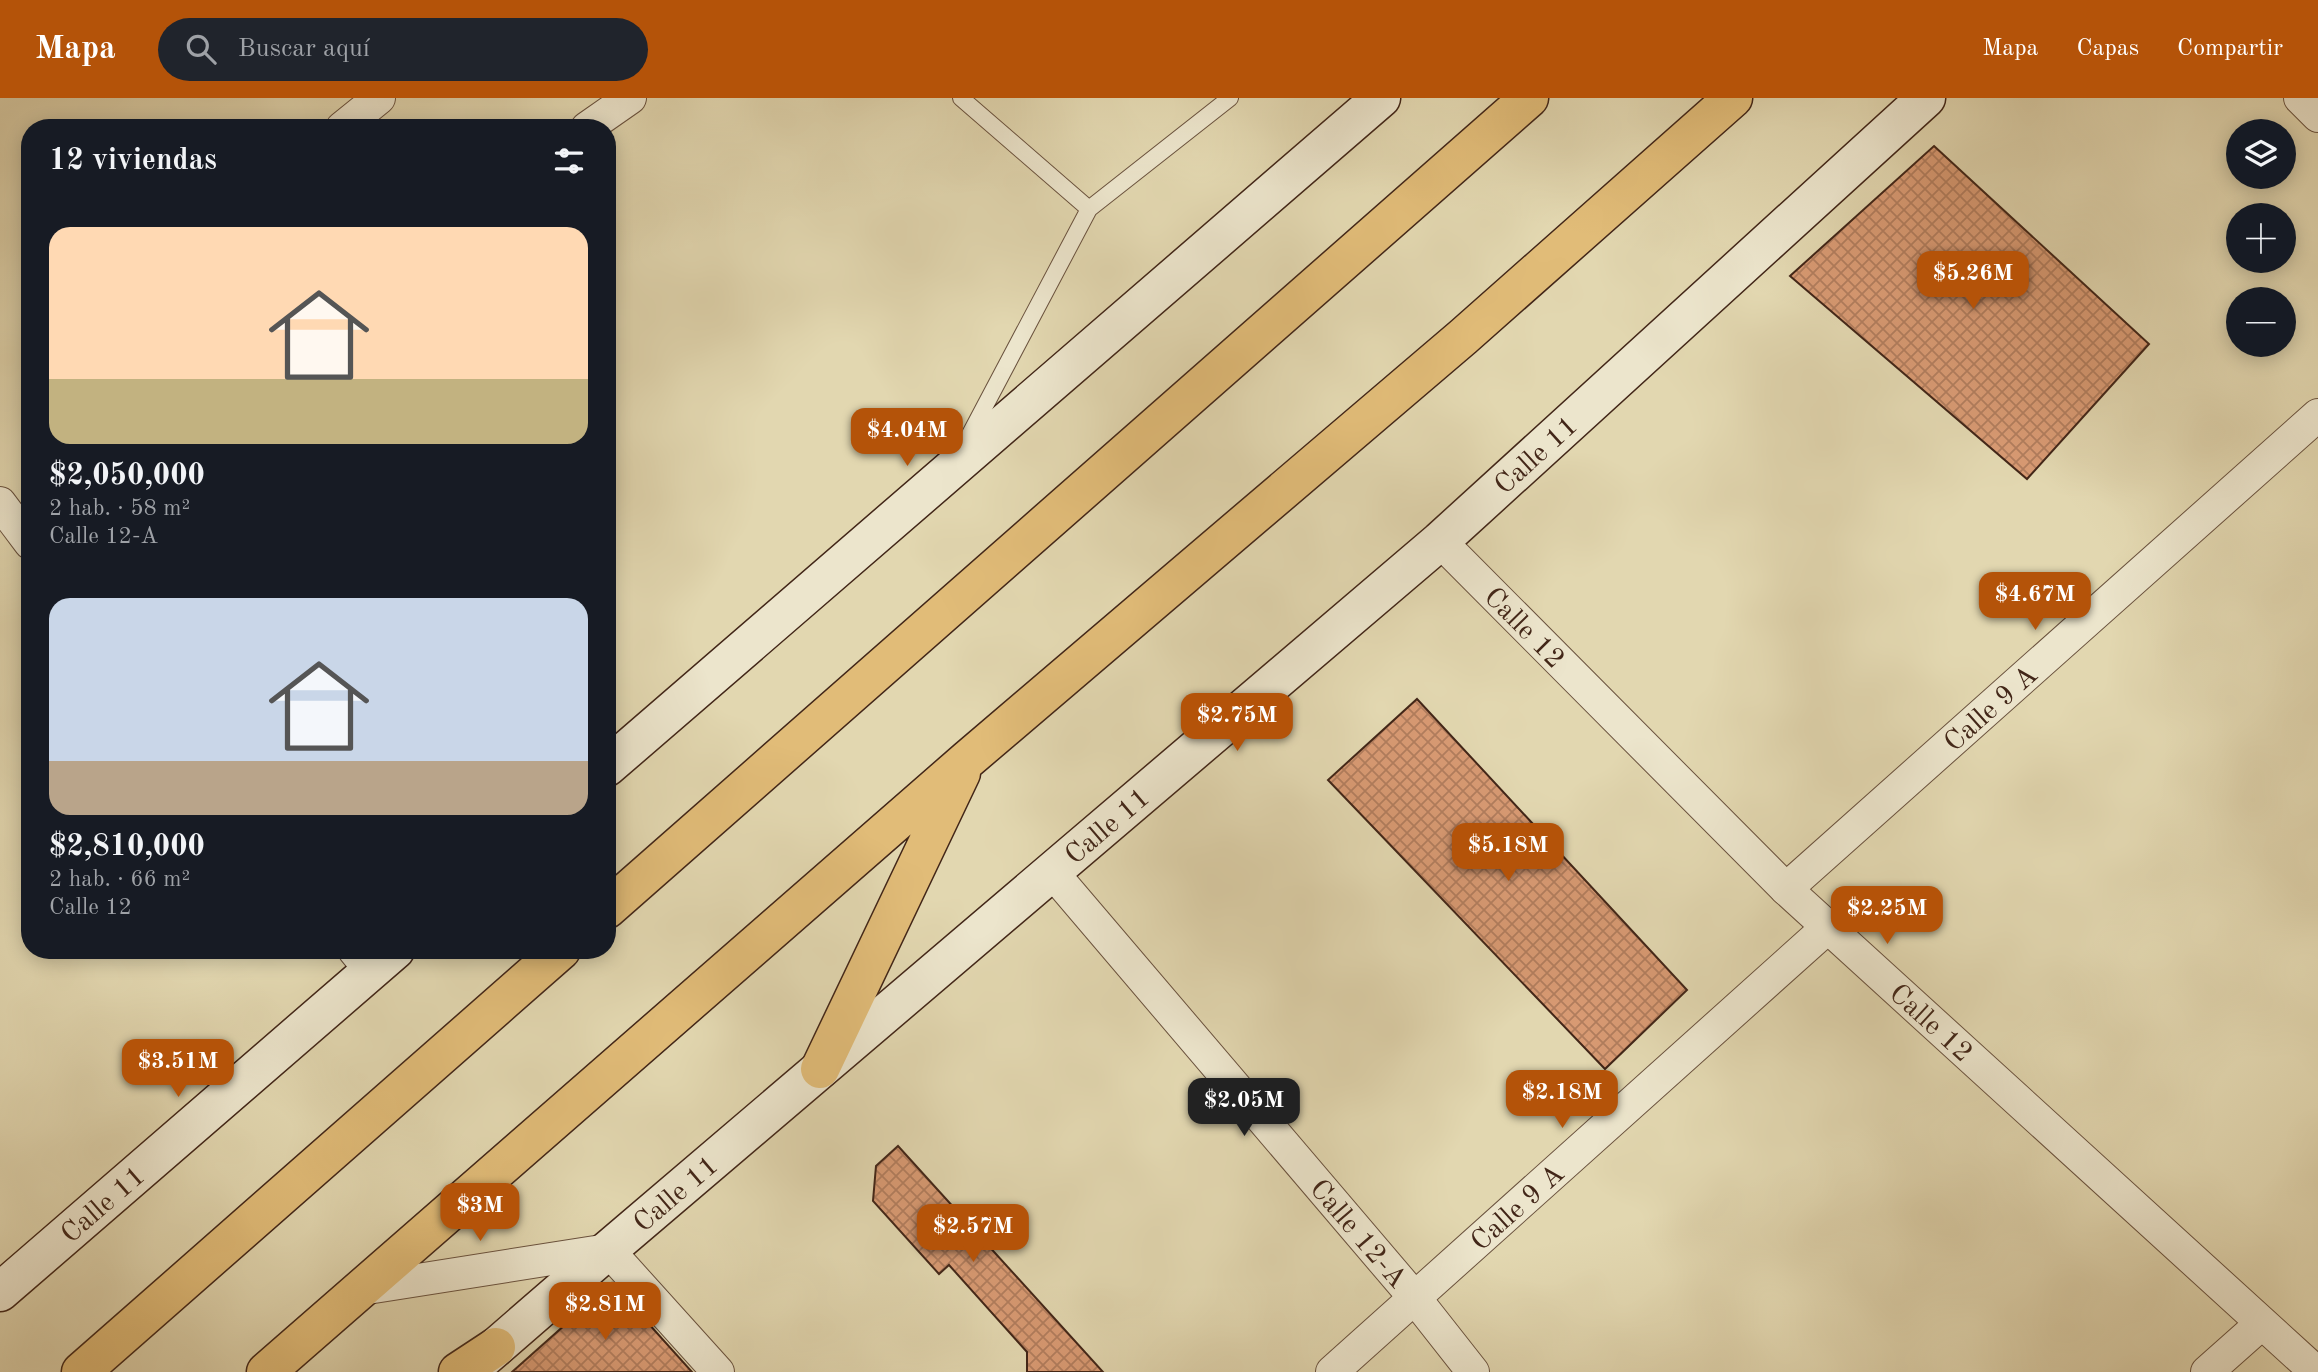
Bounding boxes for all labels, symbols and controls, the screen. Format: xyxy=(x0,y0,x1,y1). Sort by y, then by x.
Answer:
search box xyxy=(158,18,648,81)
icon: search xyxy=(182,30,220,68)
text: Mapa xyxy=(35,33,116,66)
text: Buscar aquí xyxy=(238,36,370,62)
text: Mapa xyxy=(1982,37,2038,61)
text: Capas xyxy=(2076,37,2139,61)
text: Compartir xyxy=(2177,37,2283,61)
map controls xyxy=(2226,119,2296,357)
button: layers xyxy=(2226,119,2296,189)
icon: filters xyxy=(550,142,588,180)
text: 12 viviendas xyxy=(49,146,217,176)
button: + xyxy=(2226,203,2296,273)
pin: $5.26M xyxy=(1916,252,2030,311)
text: $5.26M xyxy=(1933,262,2013,285)
icon: home xyxy=(256,272,382,398)
button: − xyxy=(2226,287,2296,357)
pin: $4.04M xyxy=(850,408,964,468)
street label: Calle 11 xyxy=(1490,412,1584,501)
text: $4.04M xyxy=(867,419,947,442)
text: $2,050,000 xyxy=(49,461,205,491)
text: 2 hab. · 58 m² xyxy=(49,497,190,520)
text: Calle 12-A xyxy=(49,525,158,548)
pin: $4.67M xyxy=(1978,573,2092,632)
street label: Calle 12 xyxy=(1478,583,1569,675)
text: $4.67M xyxy=(1995,583,2075,606)
icon: home xyxy=(256,643,382,769)
street label: Calle 9 A xyxy=(1940,661,2044,758)
pin: $2.75M xyxy=(1180,694,1294,753)
text: $2.75M xyxy=(1197,704,1277,727)
street label: Calle 11 xyxy=(1061,784,1156,871)
pin: $5.18M xyxy=(1451,824,1565,883)
text: $2,810,000 xyxy=(49,832,205,862)
text: $5.18M xyxy=(1468,834,1548,857)
text: 2 hab. · 66 m² xyxy=(49,868,190,891)
pin: $2.25M xyxy=(1830,886,1944,946)
text: Calle 12 xyxy=(49,896,132,919)
text: $2.25M xyxy=(1847,897,1927,920)
street label: Calle 12 xyxy=(1883,980,1977,1068)
pin: $3.51M xyxy=(121,1040,235,1099)
text: $3.51M xyxy=(138,1050,218,1073)
pin: $2.18M xyxy=(1505,1070,1619,1130)
pin: $2.05M xyxy=(1187,1079,1301,1138)
text: $2.18M xyxy=(1522,1081,1602,1104)
text: $2.05M xyxy=(1204,1089,1284,1112)
street label: Calle 11 xyxy=(629,1152,724,1239)
street label: Calle 9 A xyxy=(1467,1160,1570,1257)
street label: Calle 11 xyxy=(57,1162,151,1250)
street label: Calle 12-A xyxy=(1303,1175,1411,1294)
pin: $3M xyxy=(446,1184,514,1243)
text: $3M xyxy=(456,1194,504,1217)
pin: $2.57M xyxy=(916,1204,1030,1264)
text: $2.57M xyxy=(933,1215,1013,1238)
pin: $2.81M xyxy=(548,1282,662,1342)
text: $2.81M xyxy=(565,1293,645,1316)

